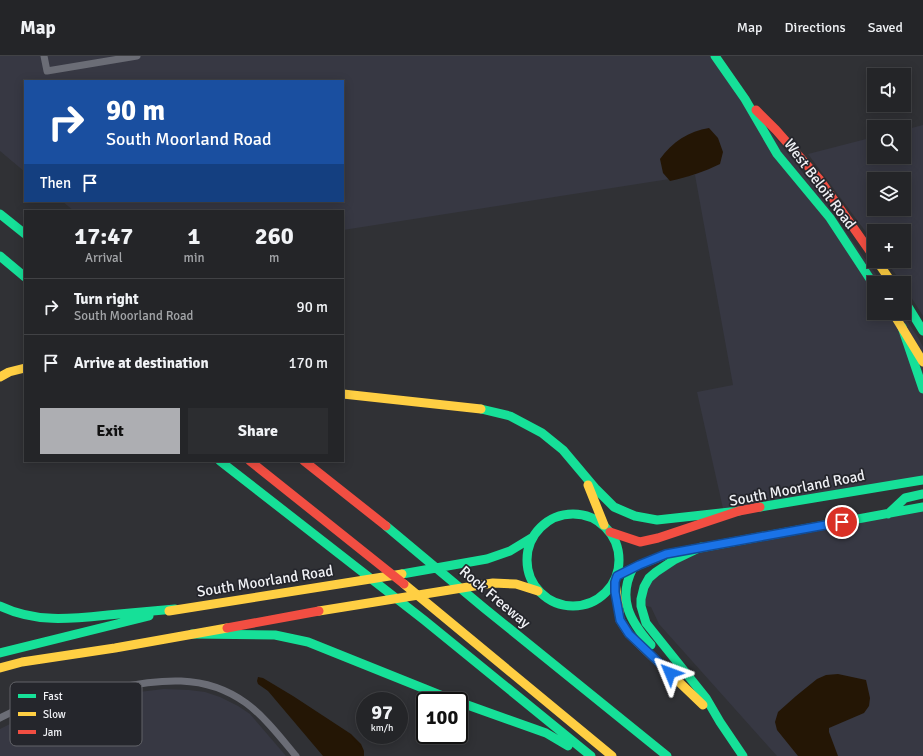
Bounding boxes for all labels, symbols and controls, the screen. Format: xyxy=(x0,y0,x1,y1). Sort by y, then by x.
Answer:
text: Map xyxy=(20,16,56,40)
text: Map xyxy=(737,19,763,36)
text: Directions xyxy=(785,19,846,36)
text: Saved xyxy=(868,19,903,36)
map controls xyxy=(867,68,911,320)
button: sound xyxy=(867,68,911,112)
text: 90 m xyxy=(106,94,165,128)
icon: right xyxy=(40,96,92,148)
button: search xyxy=(867,120,911,164)
text: South Moorland Road xyxy=(106,128,271,150)
street label: West Beloit Road xyxy=(780,135,860,233)
icon: arrive xyxy=(79,172,101,194)
button: layers xyxy=(867,172,911,216)
text: Then xyxy=(40,174,71,192)
text: 17:47 xyxy=(74,221,133,251)
text: 1 xyxy=(188,221,200,251)
text: 260 xyxy=(255,221,294,251)
button: + xyxy=(867,224,911,268)
text: Arrival xyxy=(85,250,122,266)
text: min xyxy=(184,250,205,266)
text: m xyxy=(269,250,279,266)
button: − xyxy=(867,276,911,320)
text: Turn right xyxy=(74,290,139,308)
icon: right xyxy=(40,296,62,318)
text: 90 m xyxy=(297,298,328,316)
text: South Moorland Road xyxy=(74,308,193,324)
icon: arrive xyxy=(40,352,62,374)
text: Arrive at destination xyxy=(74,354,209,372)
text: 170 m xyxy=(288,354,328,372)
button: Exit xyxy=(40,408,180,454)
button: Share xyxy=(188,408,328,454)
street label: South Moorland Road xyxy=(728,466,866,510)
pin xyxy=(825,505,859,539)
icon: arrive xyxy=(831,511,853,533)
street label: South Moorland Road xyxy=(196,561,335,601)
street label: Rock Freeway xyxy=(456,562,534,632)
position arrow xyxy=(649,652,691,694)
legend xyxy=(10,682,142,746)
text: Fast xyxy=(43,690,63,703)
speed limit sign: 100 xyxy=(416,692,468,744)
text: 97 xyxy=(371,700,393,725)
text: Slow xyxy=(43,708,66,721)
text: km/h xyxy=(371,722,393,734)
text: Jam xyxy=(43,726,62,739)

